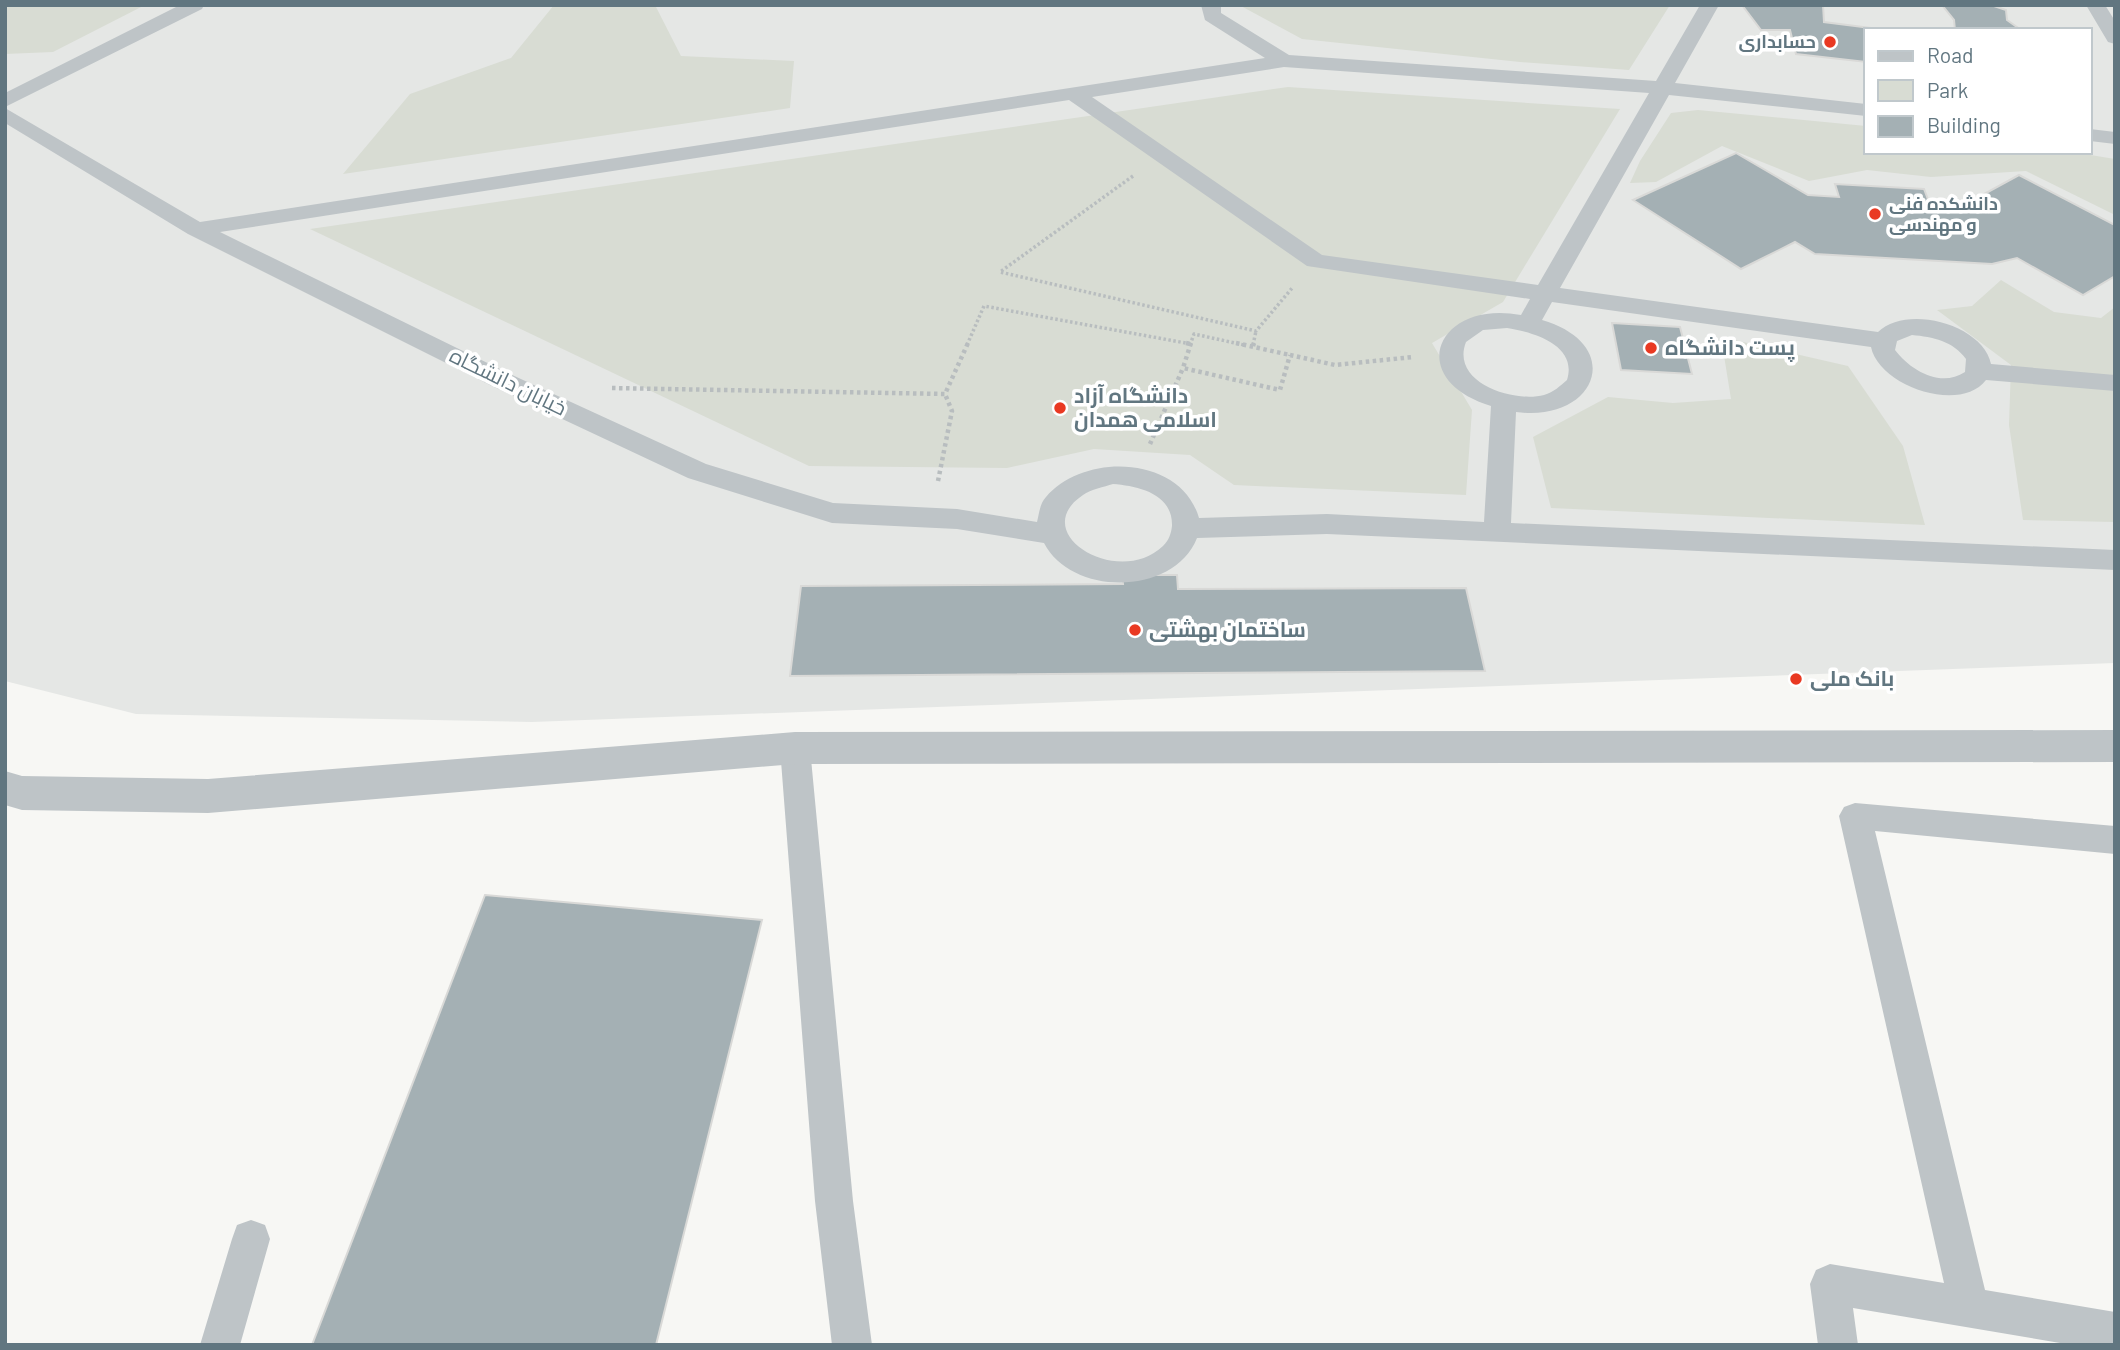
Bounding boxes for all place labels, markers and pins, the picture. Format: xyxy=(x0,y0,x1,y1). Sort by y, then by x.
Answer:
place label: حسابداری xyxy=(1738,30,1816,52)
marker: حسابداری xyxy=(1822,34,1838,50)
place label: دانشکده فنی و مهندسی xyxy=(1889,192,1998,236)
marker: دانشکده فنی و مهندسی xyxy=(1867,206,1883,222)
place label: پست دانشگاه xyxy=(1665,334,1795,363)
marker: پست دانشگاه xyxy=(1643,340,1659,356)
place label: دانشگاه آزاد اسلامی همدان xyxy=(1074,382,1217,432)
marker: دانشگاه آزاد اسلامی همدان xyxy=(1052,400,1068,416)
place label: ساختمان بهشتی xyxy=(1149,616,1306,643)
marker: ساختمان بهشتی xyxy=(1127,622,1143,638)
place label: بانک ملی xyxy=(1810,665,1894,691)
marker: بانک ملی xyxy=(1788,671,1804,687)

